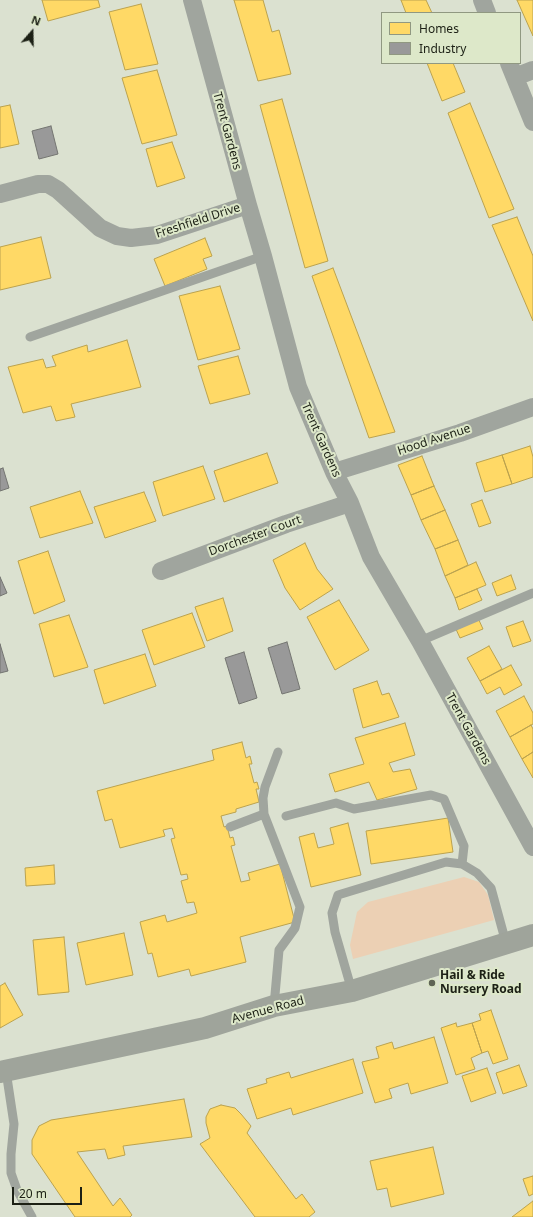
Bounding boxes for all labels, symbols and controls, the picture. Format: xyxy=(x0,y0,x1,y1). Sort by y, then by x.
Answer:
north arrow xyxy=(12,12,52,52)
text: N xyxy=(29,12,43,29)
legend xyxy=(381,12,521,64)
text: Homes xyxy=(419,20,459,37)
text: Industry xyxy=(419,40,466,57)
street label: Trent Gardens xyxy=(210,91,244,171)
street label: Freshfield Drive xyxy=(154,201,242,241)
street label: Trent Gardens xyxy=(298,401,344,479)
street label: Hood Avenue xyxy=(396,421,472,459)
street label: Dorchester Court xyxy=(207,513,303,559)
street label: Trent Gardens xyxy=(442,691,494,767)
place label: Hail & Ride Nursery Road xyxy=(440,969,522,997)
marker: Hail & Ride Nursery Road xyxy=(427,978,437,988)
street label: Avenue Road xyxy=(230,993,306,1027)
scale bar xyxy=(14,1179,84,1205)
text: 20 m xyxy=(19,1185,47,1202)

